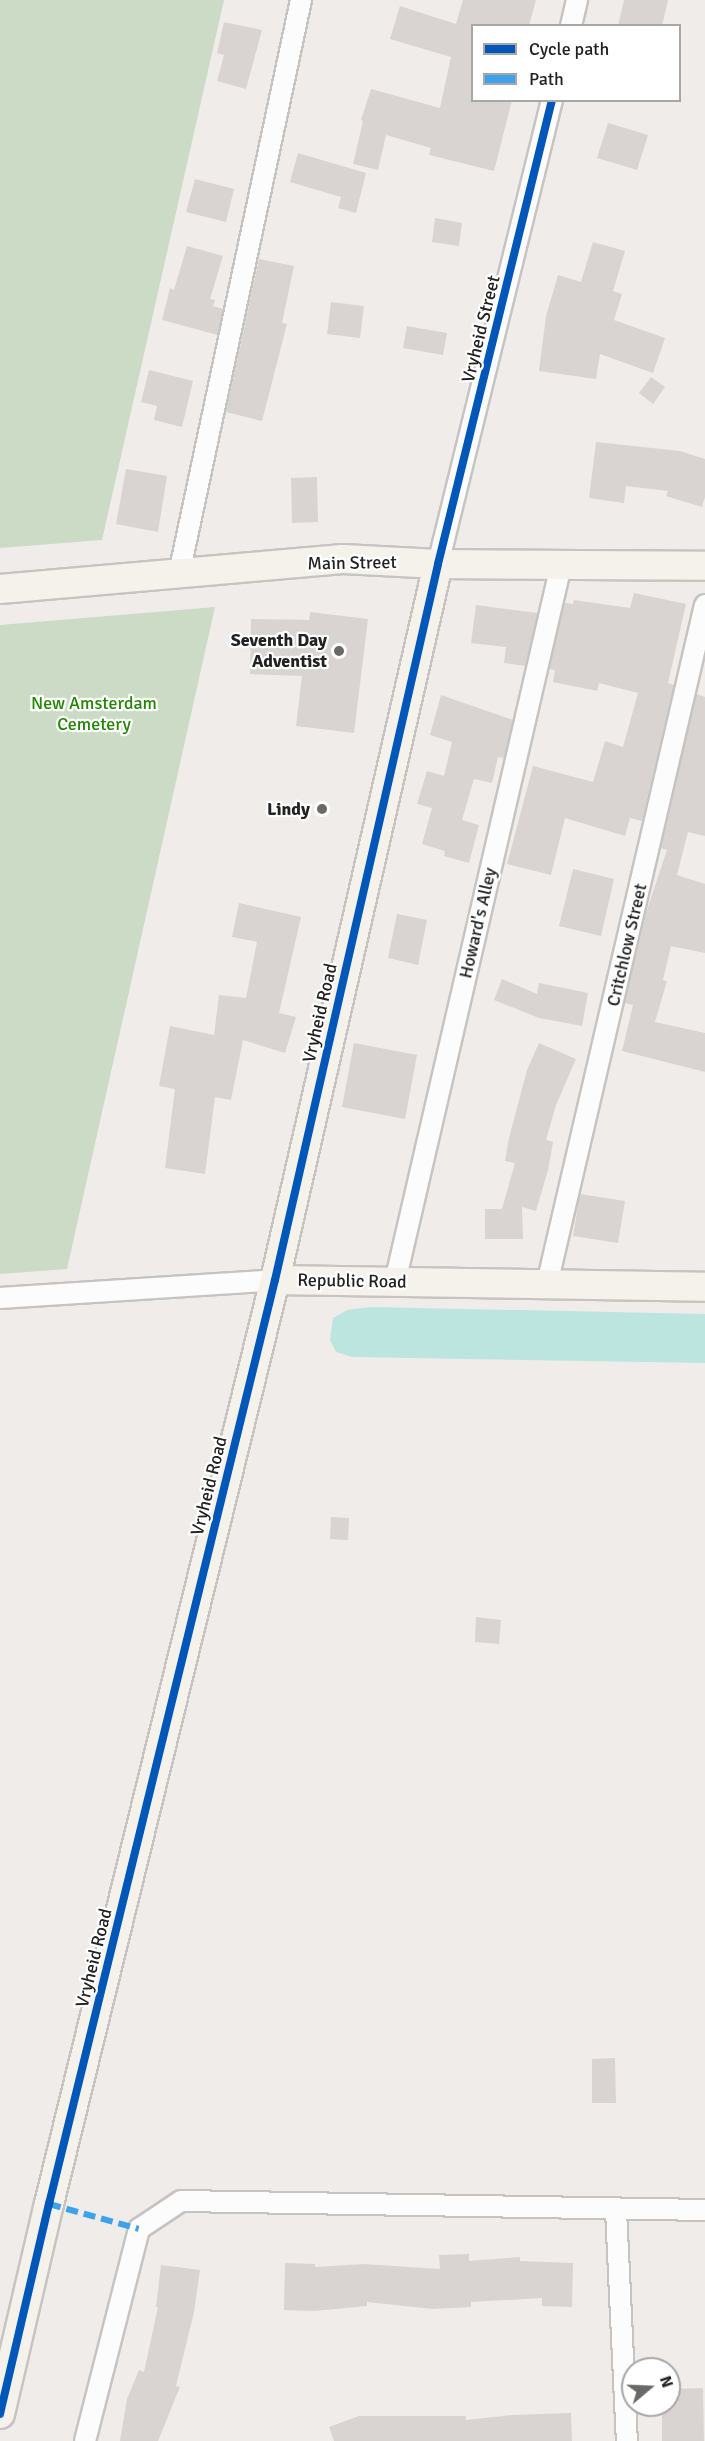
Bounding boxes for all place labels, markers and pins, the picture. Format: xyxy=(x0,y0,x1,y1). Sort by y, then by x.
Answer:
place label: Seventh Day Adventist xyxy=(231,630,327,672)
marker: Seventh Day Adventist xyxy=(332,644,346,658)
place label: Lindy xyxy=(267,798,310,820)
marker: Lindy xyxy=(315,802,329,816)

